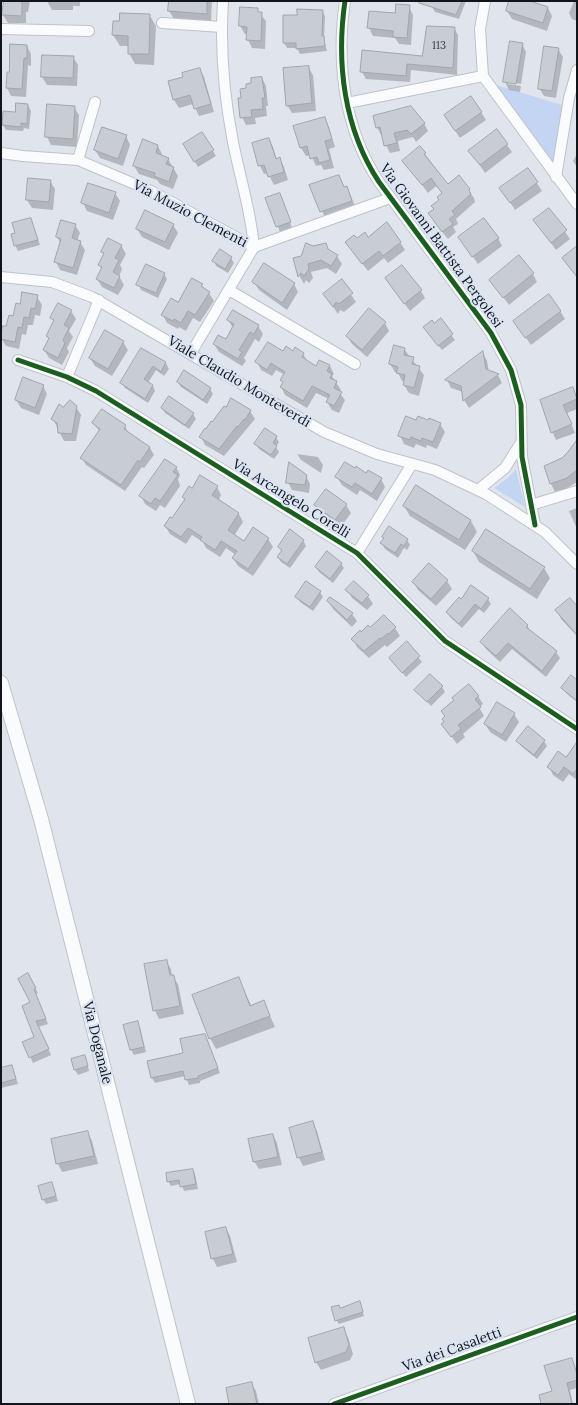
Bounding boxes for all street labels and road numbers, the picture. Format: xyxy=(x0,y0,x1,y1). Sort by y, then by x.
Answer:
street label: Via Giovanni Battista Pergolesi xyxy=(376,161,506,331)
street label: Via Muzio Clementi xyxy=(130,177,250,251)
street label: Viale Claudio Monteverdi xyxy=(165,333,313,431)
street label: Via Arcangelo Corelli xyxy=(229,456,353,542)
street label: Via Doganale xyxy=(79,1000,115,1086)
street label: Via dei Casaletti xyxy=(400,1324,504,1376)

